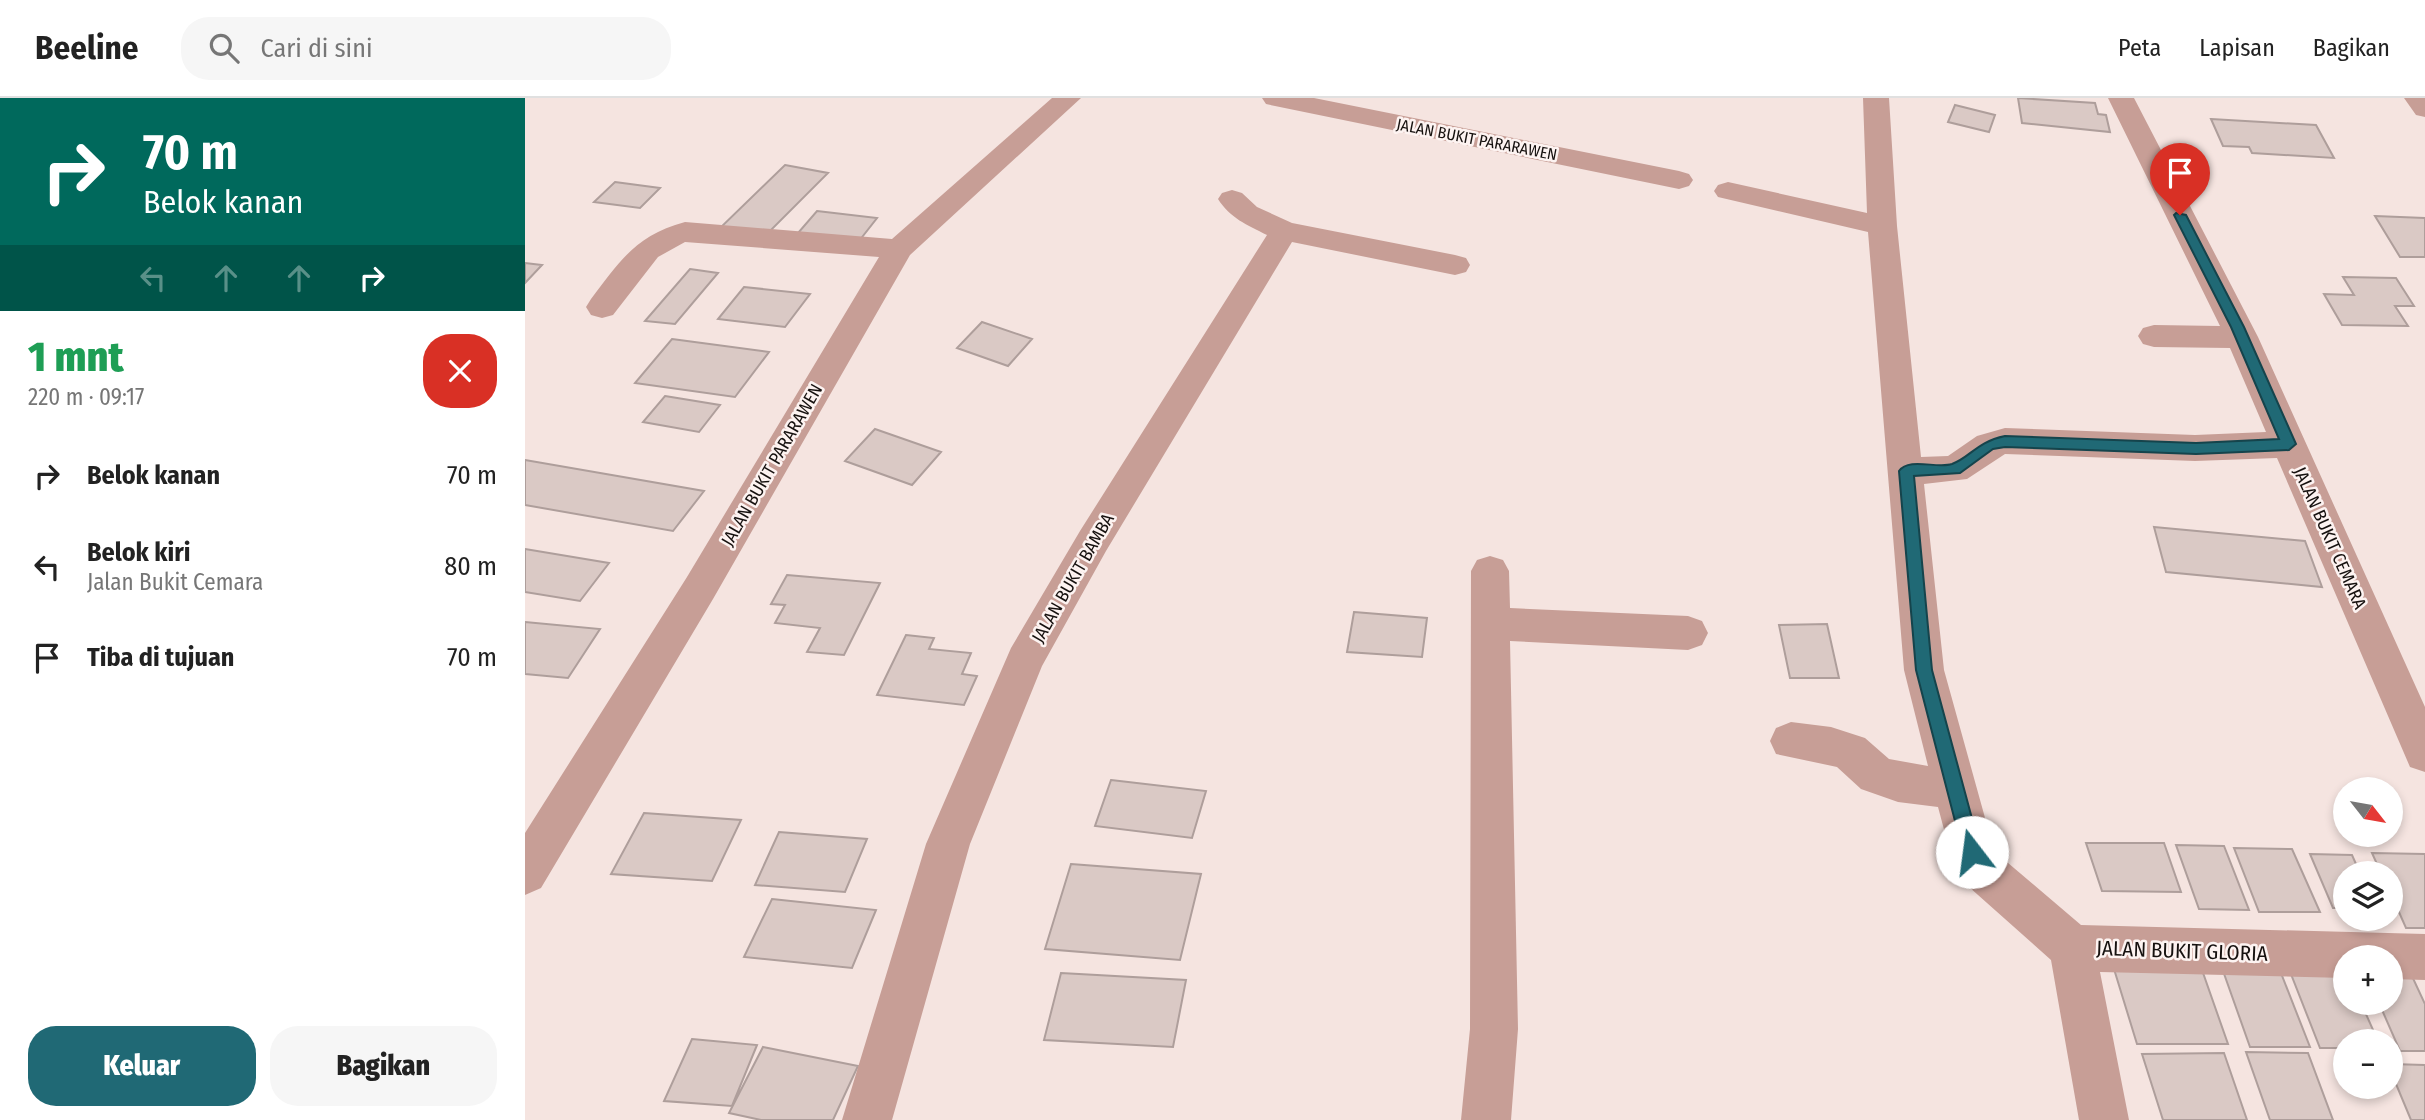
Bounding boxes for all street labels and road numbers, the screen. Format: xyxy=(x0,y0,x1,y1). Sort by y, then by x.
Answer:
street label: JALAN BUKIT PARARAWEN xyxy=(1395,115,1559,164)
street label: JALAN BUKIT PARARAWEN xyxy=(717,380,827,550)
street label: JALAN BUKIT CEMARA xyxy=(2289,463,2371,613)
street label: JALAN BUKIT BAMBA xyxy=(1027,509,1119,646)
street label: JALAN BUKIT GLORIA xyxy=(2096,935,2268,967)

